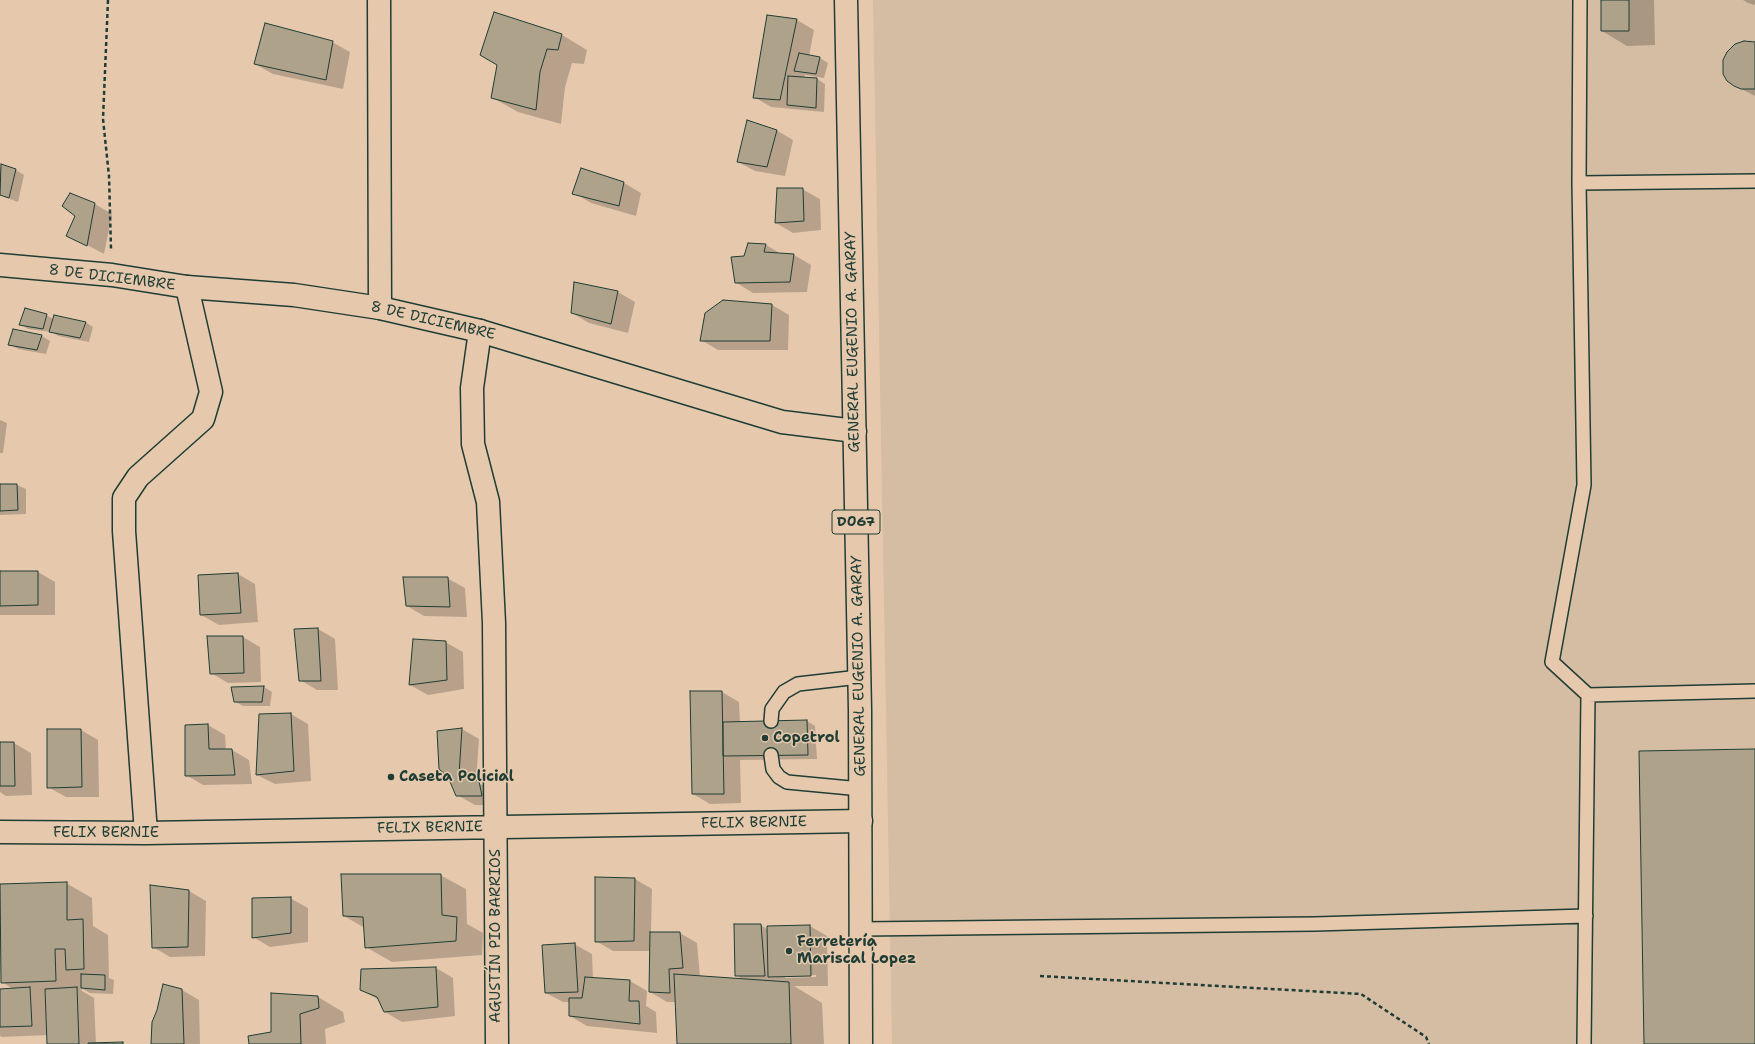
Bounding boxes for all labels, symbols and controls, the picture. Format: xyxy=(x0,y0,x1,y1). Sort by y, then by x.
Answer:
street label: GENERAL EUGENIO A. GARAY xyxy=(842,231,864,453)
street label: 8 DE DICIEMBRE xyxy=(48,261,176,295)
street label: 8 DE DICIEMBRE xyxy=(369,298,497,344)
road number: D067 xyxy=(832,510,880,534)
street label: GENERAL EUGENIO A. GARAY xyxy=(848,555,870,777)
place label: Copetrol xyxy=(773,729,840,747)
marker: Copetrol xyxy=(760,733,770,743)
place label: Caseta Policial xyxy=(399,768,514,786)
marker: Caseta Policial xyxy=(386,772,396,782)
street label: FELIX BERNIE xyxy=(701,813,807,833)
street label: FELIX BERNIE xyxy=(377,818,483,838)
street label: FELIX BERNIE xyxy=(53,824,159,842)
street label: AGUSTÍN PIO BARRIOS xyxy=(487,849,505,1023)
place label: Ferretería Mariscal Lopez xyxy=(797,933,916,968)
marker: Ferretería Mariscal Lopez xyxy=(784,946,794,956)

